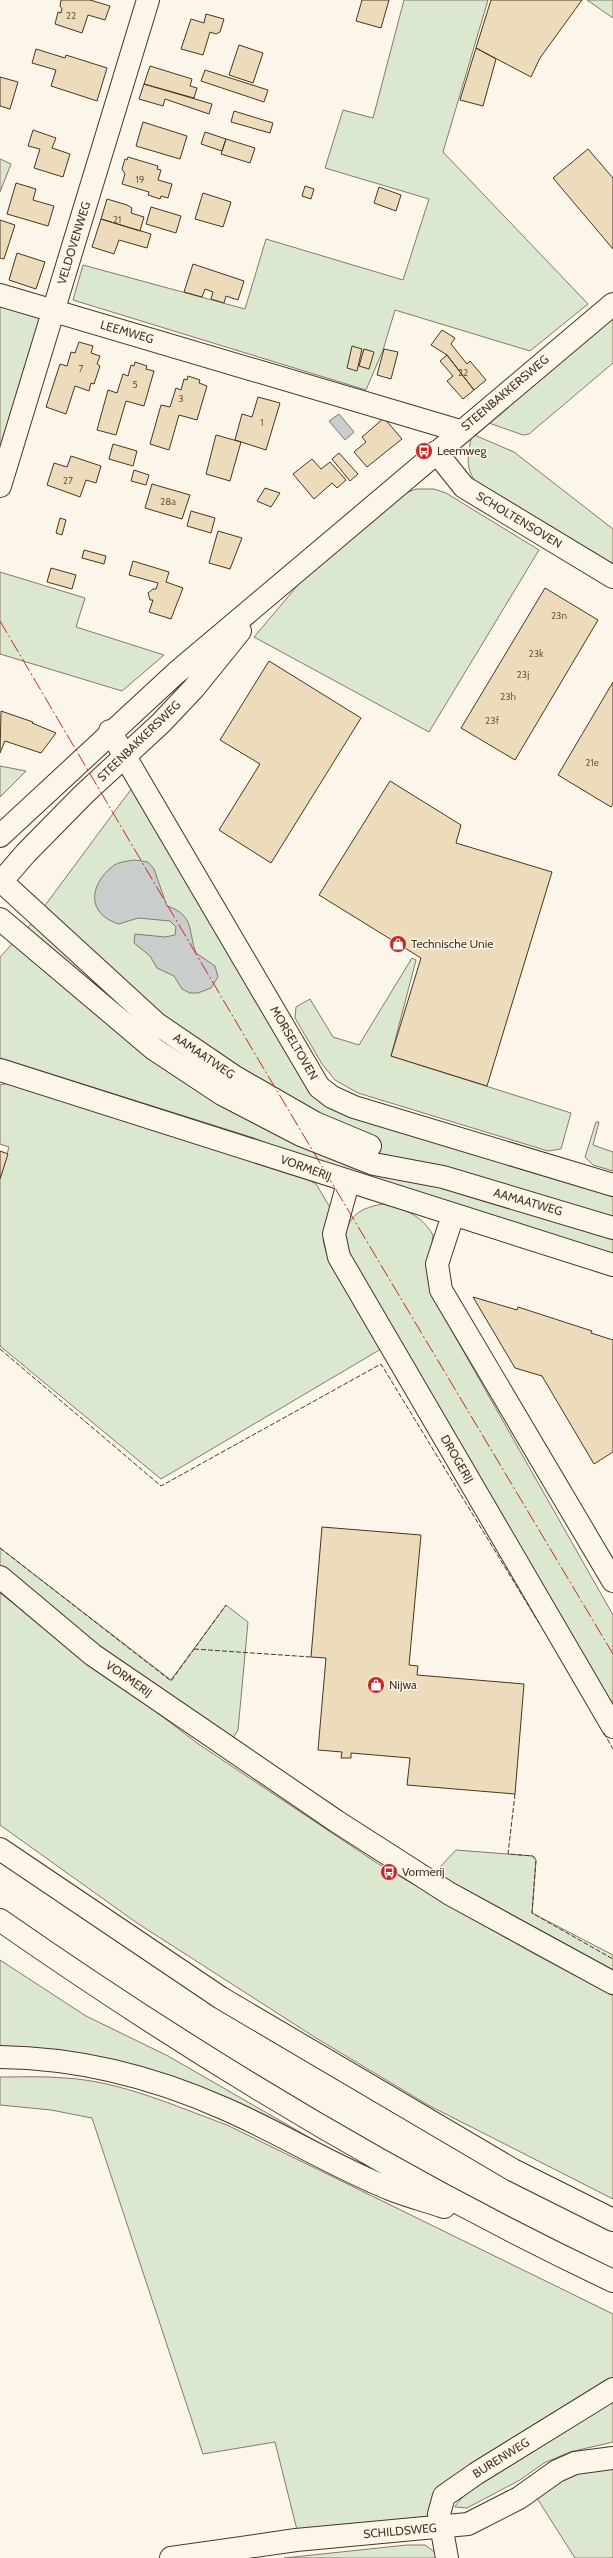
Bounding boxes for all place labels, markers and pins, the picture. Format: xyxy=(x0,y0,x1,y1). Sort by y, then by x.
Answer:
bus stop icon: Leemweg xyxy=(414,441,434,461)
place label: Leemweg xyxy=(437,443,487,458)
shop icon: Technische Unie xyxy=(388,934,408,954)
place label: Technische Unie xyxy=(411,936,493,951)
shop icon: Nijwa xyxy=(366,1675,386,1695)
place label: Nijwa xyxy=(389,1677,417,1692)
bus stop icon: Vormerij xyxy=(379,1862,399,1882)
place label: Vormerij xyxy=(402,1864,445,1879)

